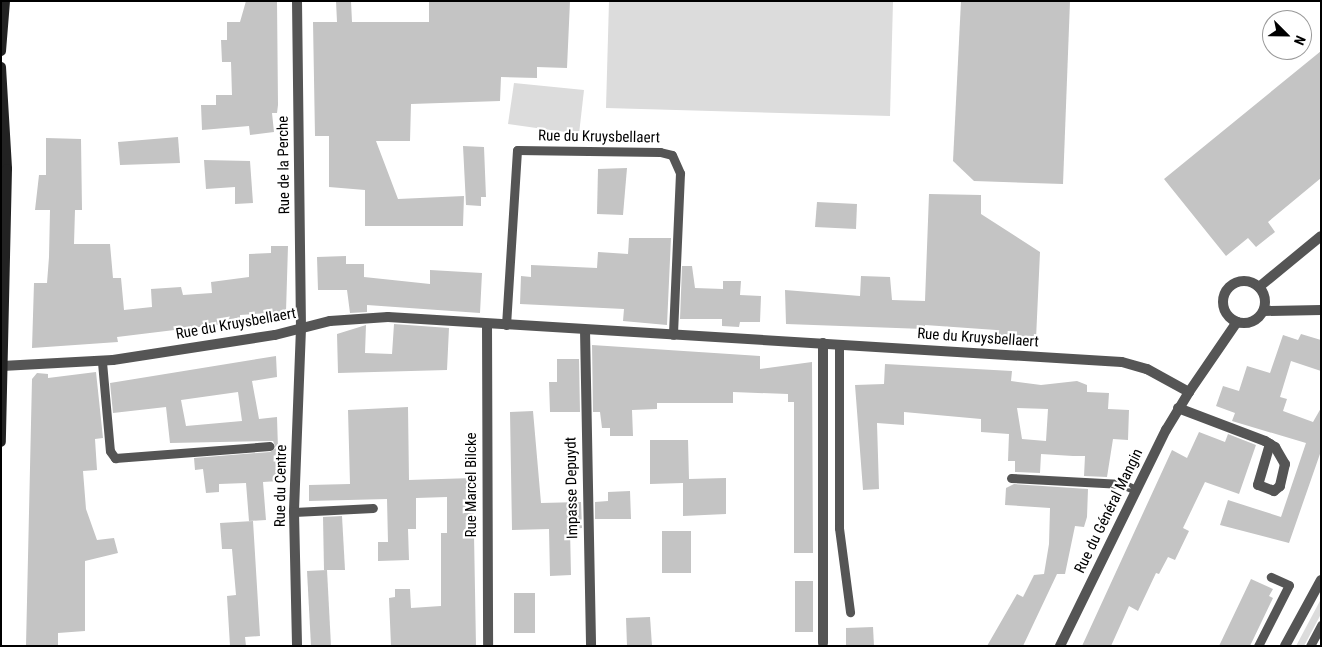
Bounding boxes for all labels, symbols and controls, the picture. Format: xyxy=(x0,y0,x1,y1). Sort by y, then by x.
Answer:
north arrow xyxy=(1262,10,1312,60)
text: N xyxy=(1291,33,1309,48)
street label: Rue de la Perche xyxy=(274,116,294,214)
street label: Rue du Kruysbellaert xyxy=(538,127,660,147)
street label: Rue du Kruysbellaert xyxy=(174,305,298,343)
street label: Rue du Kruysbellaert xyxy=(917,325,1039,351)
street label: Rue Marcel Bilcke xyxy=(463,432,481,538)
street label: Impasse Depuydt xyxy=(562,437,582,539)
street label: Rue du Centre xyxy=(271,445,291,527)
street label: Rue du Général Mangin xyxy=(1071,446,1147,576)

